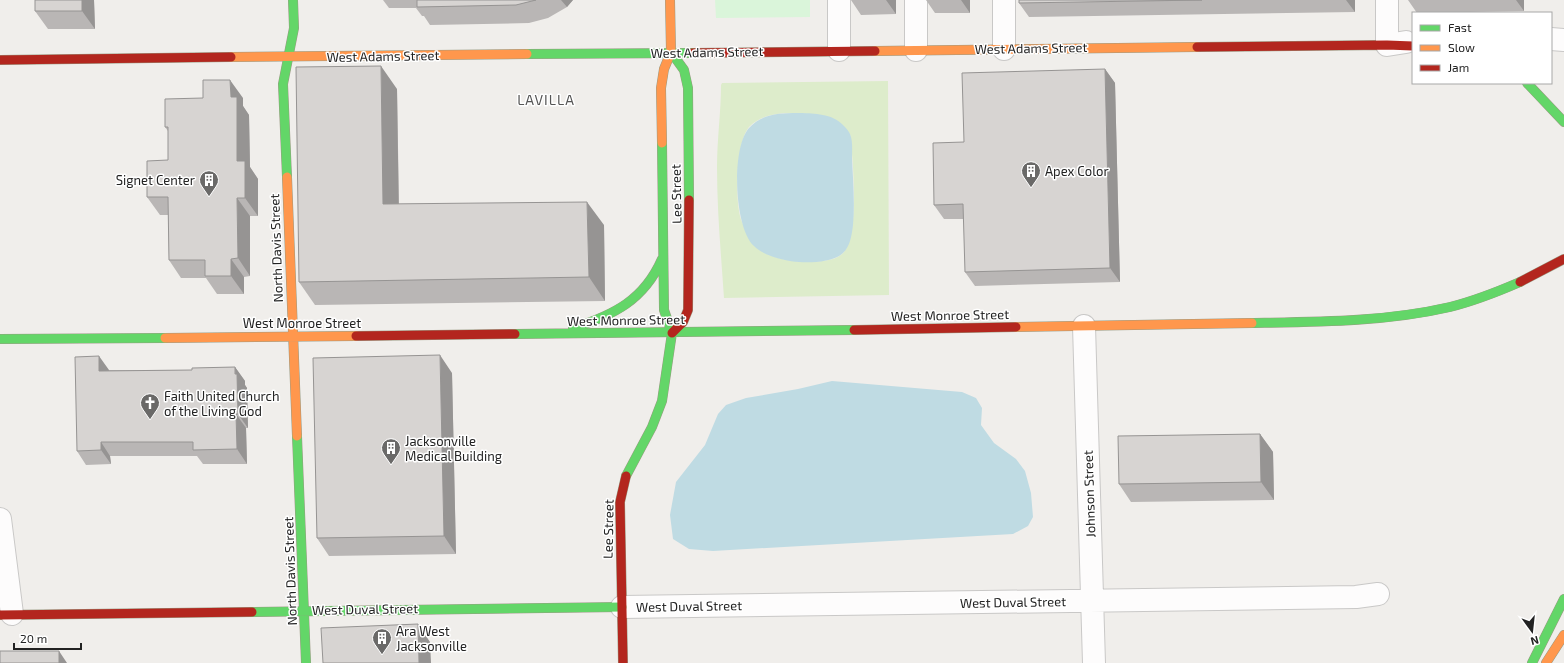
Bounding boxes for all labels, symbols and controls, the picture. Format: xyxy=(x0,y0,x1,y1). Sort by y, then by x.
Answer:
legend xyxy=(1412,12,1552,84)
text: Fast xyxy=(1448,20,1472,34)
street label: West Adams Street xyxy=(974,39,1088,57)
text: Slow xyxy=(1448,40,1475,54)
street label: West Adams Street xyxy=(650,43,764,61)
street label: West Adams Street xyxy=(326,47,440,65)
text: Jam xyxy=(1448,60,1469,74)
district label: LAVILLA xyxy=(517,91,575,108)
building icon: Apex Color xyxy=(1020,160,1042,188)
place label: Apex Color xyxy=(1045,163,1109,179)
street label: Lee Street xyxy=(667,164,685,224)
building icon: Signet Center xyxy=(198,169,220,197)
place label: Signet Center xyxy=(116,172,195,188)
street label: North Davis Street xyxy=(266,193,286,303)
street label: West Monroe Street xyxy=(891,306,1009,324)
street label: West Monroe Street xyxy=(567,311,685,329)
street label: West Monroe Street xyxy=(243,315,361,331)
place label: Faith United Church of the Living God xyxy=(164,388,280,419)
church icon: Faith United Church of the Living God xyxy=(139,392,161,420)
place label: Jacksonville Medical Building xyxy=(405,433,502,464)
building icon: Jacksonville Medical Building xyxy=(380,437,402,465)
street label: Johnson Street xyxy=(1079,450,1099,538)
street label: Lee Street xyxy=(599,499,617,559)
street label: North Davis Street xyxy=(280,516,300,626)
street label: West Duval Street xyxy=(960,593,1066,611)
street label: West Duval Street xyxy=(636,597,742,615)
street label: West Duval Street xyxy=(312,600,418,618)
north arrow xyxy=(1512,611,1552,651)
place label: Ara West Jacksonville xyxy=(396,623,467,654)
scale bar xyxy=(14,625,81,651)
building icon: Ara West Jacksonville xyxy=(371,627,393,655)
text: 20 m xyxy=(20,631,47,645)
text: N xyxy=(1529,634,1540,648)

